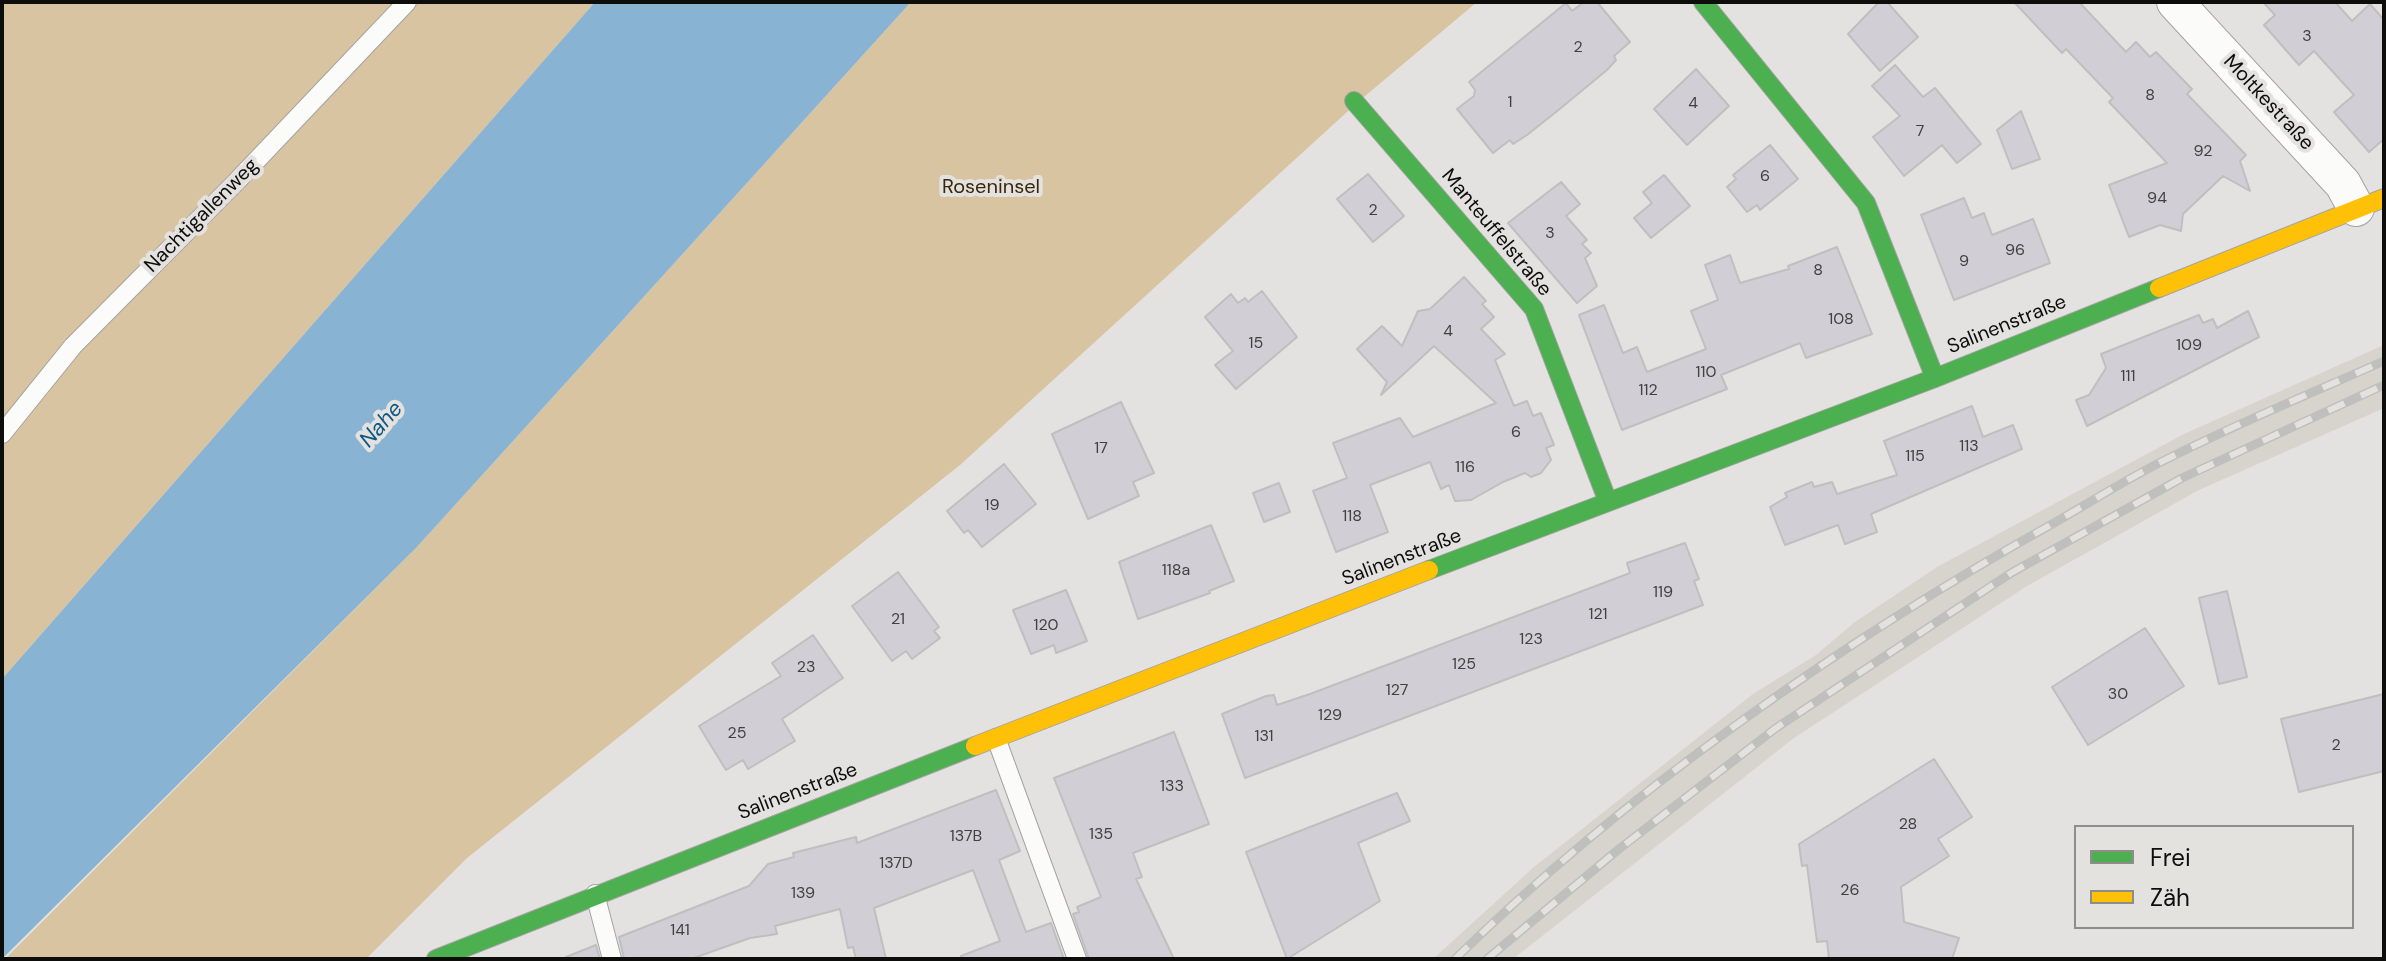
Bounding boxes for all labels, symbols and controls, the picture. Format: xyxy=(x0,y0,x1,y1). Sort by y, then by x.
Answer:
house number: 3 xyxy=(2302,27,2312,47)
house number: 2 xyxy=(1573,38,1583,58)
street label: Moltkestraße xyxy=(2218,50,2318,156)
house number: 8 xyxy=(2145,86,2155,106)
house number: 1 xyxy=(1508,93,1512,113)
house number: 4 xyxy=(1688,94,1698,114)
house number: 7 xyxy=(1916,122,1924,142)
house number: 92 xyxy=(2194,142,2212,162)
street label: Nachtigallenweg xyxy=(140,154,264,278)
street label: Manteuffelstraße xyxy=(1436,165,1556,301)
house number: 6 xyxy=(1760,167,1770,187)
park label: Roseninsel xyxy=(942,176,1040,200)
house number: 94 xyxy=(2147,189,2167,209)
house number: 2 xyxy=(1368,201,1378,221)
house number: 3 xyxy=(1545,224,1555,244)
house number: 96 xyxy=(2005,241,2025,261)
house number: 9 xyxy=(1959,252,1969,272)
house number: 8 xyxy=(1813,261,1823,281)
street label: Salinenstraße xyxy=(1944,290,2070,360)
house number: 108 xyxy=(1828,310,1854,330)
house number: 4 xyxy=(1443,322,1453,342)
house number: 15 xyxy=(1249,334,1263,354)
house number: 109 xyxy=(2176,336,2202,356)
house number: 110 xyxy=(1696,363,1716,383)
house number: 111 xyxy=(2121,367,2135,387)
house number: 112 xyxy=(1638,381,1658,401)
water label: Nahe xyxy=(355,396,409,454)
house number: 6 xyxy=(1511,423,1521,443)
house number: 113 xyxy=(1959,437,1979,457)
house number: 17 xyxy=(1094,439,1108,459)
house number: 115 xyxy=(1905,447,1925,467)
house number: 116 xyxy=(1455,458,1475,478)
house number: 19 xyxy=(984,496,1000,516)
house number: 118 xyxy=(1342,507,1362,527)
street label: Salinenstraße xyxy=(1339,524,1465,592)
house number: 118a xyxy=(1162,561,1190,581)
house number: 119 xyxy=(1653,583,1673,603)
house number: 121 xyxy=(1588,605,1608,625)
house number: 21 xyxy=(891,610,905,630)
house number: 120 xyxy=(1034,616,1058,636)
house number: 123 xyxy=(1519,630,1543,650)
house number: 125 xyxy=(1452,655,1476,675)
house number: 23 xyxy=(797,658,815,678)
house number: 127 xyxy=(1386,681,1408,701)
house number: 30 xyxy=(2108,685,2128,705)
house number: 129 xyxy=(1318,706,1342,726)
house number: 25 xyxy=(728,724,746,744)
house number: 131 xyxy=(1254,727,1274,747)
house number: 2 xyxy=(2331,736,2341,756)
street label: Salinenstraße xyxy=(735,758,861,826)
house number: 133 xyxy=(1160,777,1184,797)
house number: 28 xyxy=(1899,815,1917,835)
house number: 135 xyxy=(1089,825,1113,845)
legend xyxy=(2074,825,2354,929)
house number: 137B xyxy=(950,827,982,847)
text: Frei xyxy=(2150,842,2191,873)
house number: 137D xyxy=(879,854,913,874)
house number: 26 xyxy=(1840,881,1860,901)
text: Zäh xyxy=(2150,882,2190,913)
house number: 139 xyxy=(791,884,815,904)
house number: 141 xyxy=(670,921,690,941)

